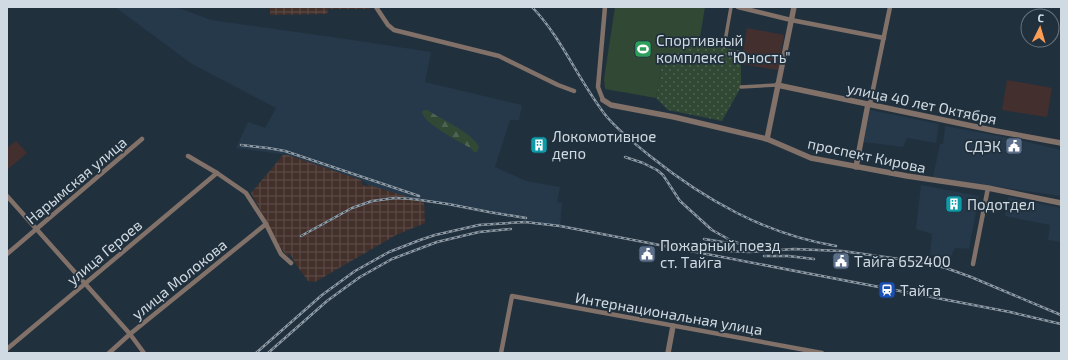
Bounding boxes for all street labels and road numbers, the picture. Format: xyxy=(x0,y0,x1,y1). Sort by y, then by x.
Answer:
street label: улица 40 лет Октября xyxy=(845,78,999,129)
street label: Нарымская улица xyxy=(22,133,131,228)
street label: проспект Кирова xyxy=(806,134,928,176)
street label: улица Героев xyxy=(63,215,146,289)
street label: улица Молокова xyxy=(128,235,231,324)
street label: Интернациональная улица xyxy=(574,288,764,339)

